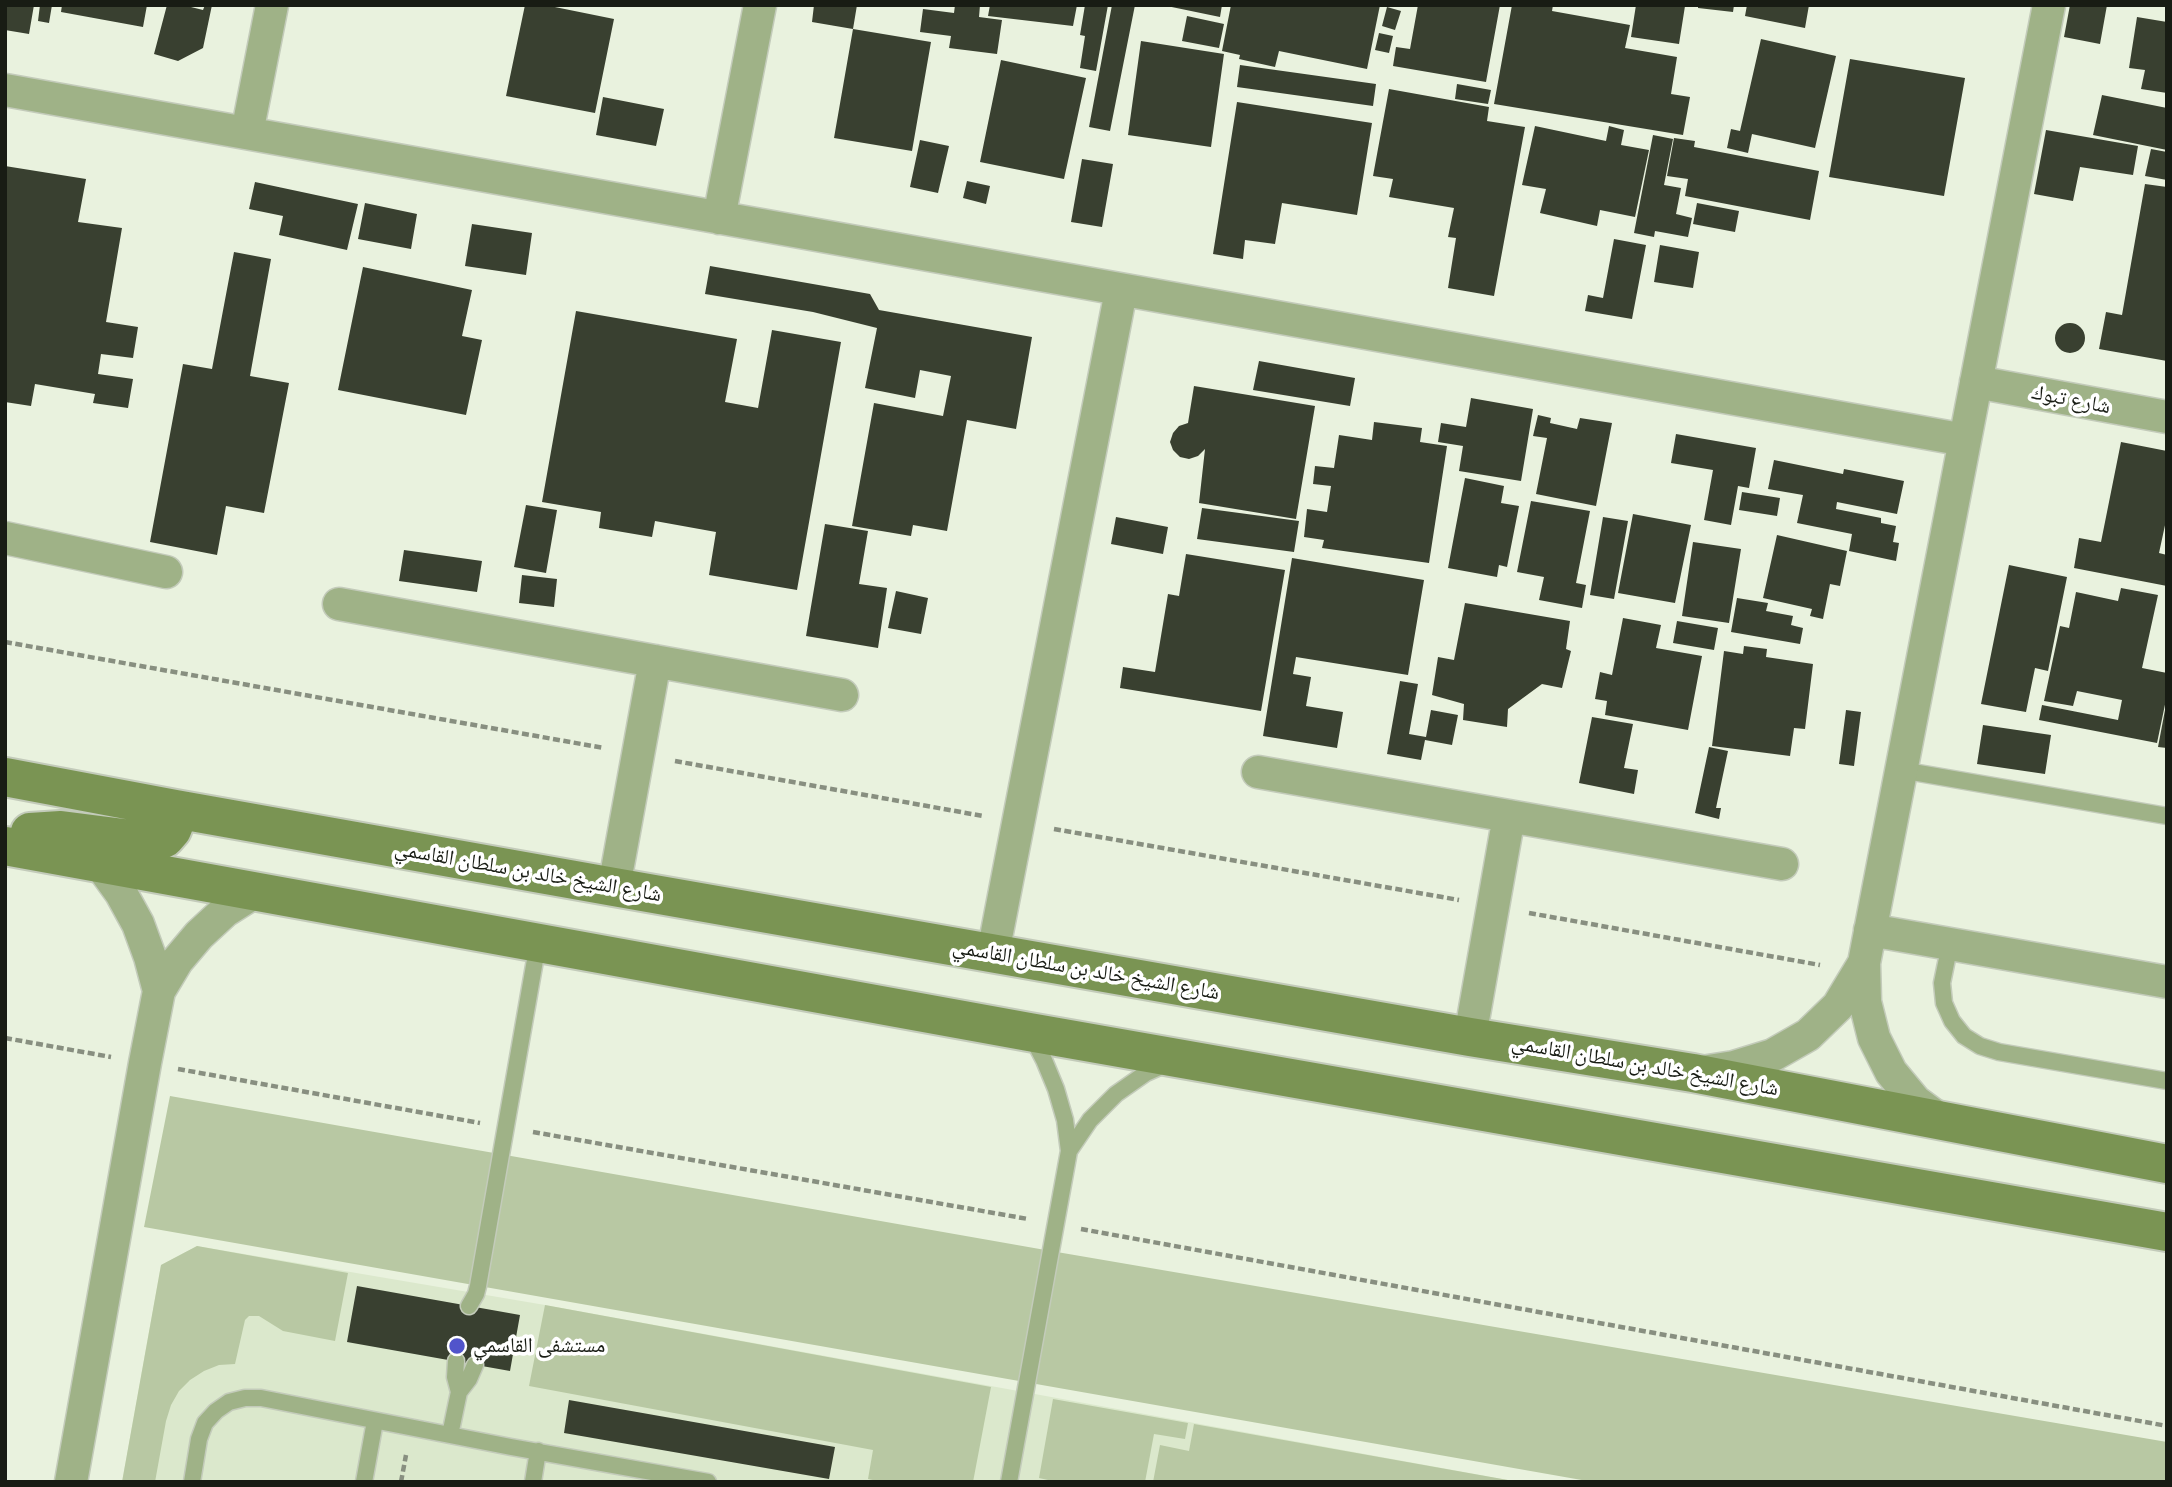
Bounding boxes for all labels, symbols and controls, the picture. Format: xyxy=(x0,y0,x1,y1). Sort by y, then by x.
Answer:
street label: شارع تبوك xyxy=(2029,380,2113,420)
street label: شارع الشيخ خالد بن سلطان القاسمي xyxy=(393,836,663,908)
street label: شارع الشيخ خالد بن سلطان القاسمي xyxy=(951,934,1221,1006)
street label: شارع الشيخ خالد بن سلطان القاسمي xyxy=(1510,1030,1780,1102)
place label: مستشفى القاسمي xyxy=(473,1333,605,1359)
marker: مستشفى القاسمي xyxy=(447,1336,467,1356)

